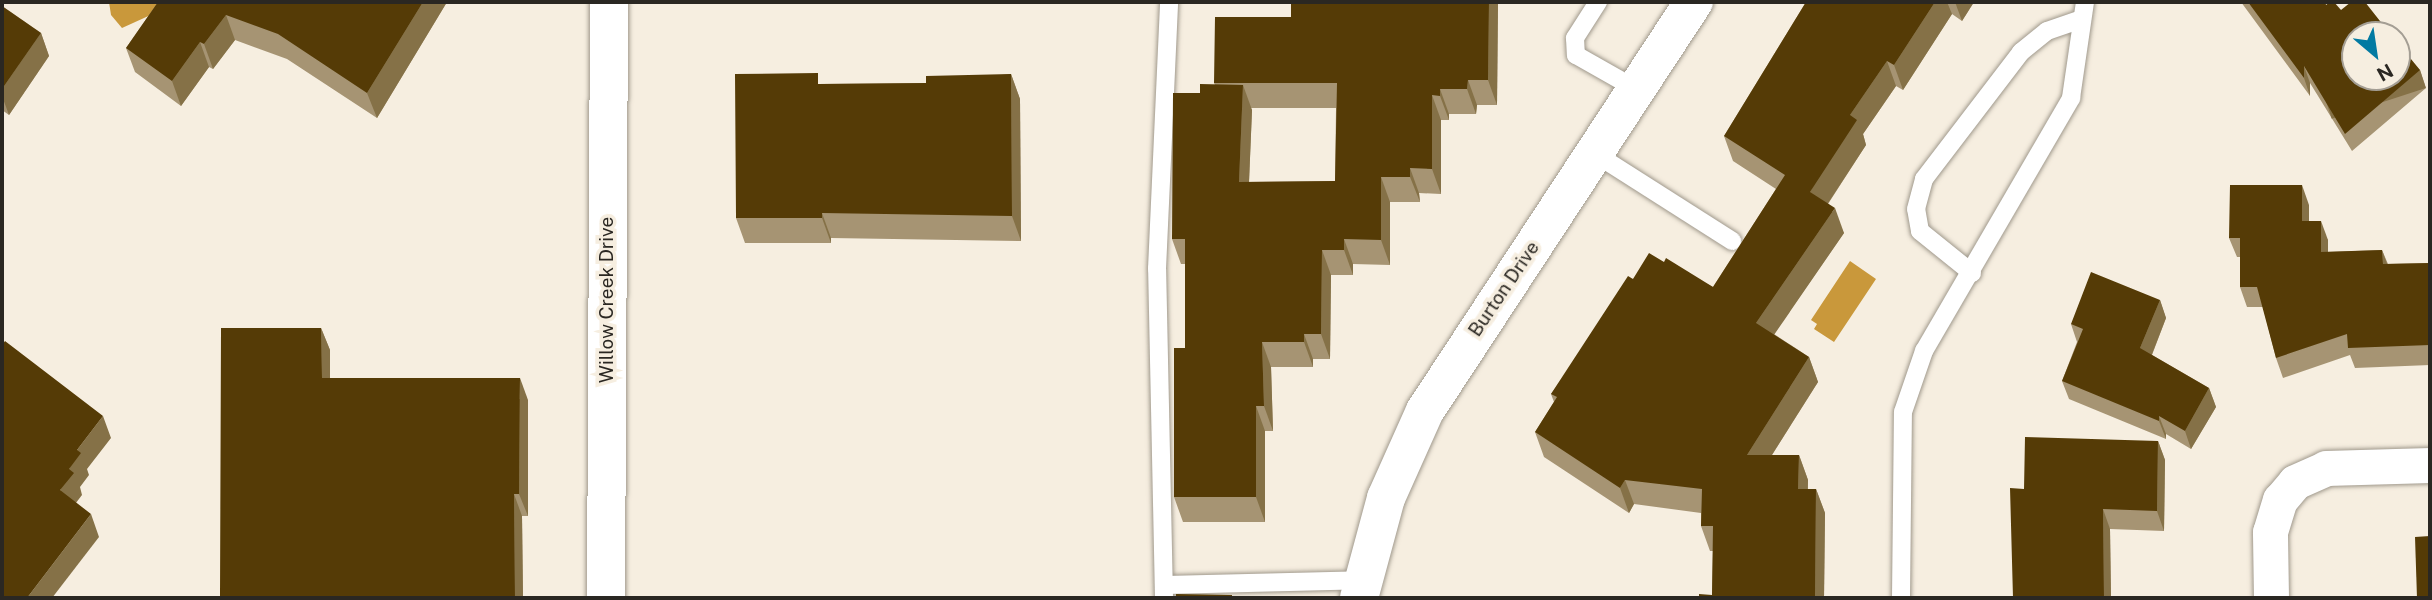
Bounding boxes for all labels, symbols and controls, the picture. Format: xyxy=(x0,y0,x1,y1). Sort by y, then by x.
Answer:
north arrow xyxy=(2341,21,2411,91)
text: N xyxy=(2373,59,2397,86)
street label: Willow Creek Drive xyxy=(596,217,618,383)
street label: Burton Drive xyxy=(1464,237,1544,341)

